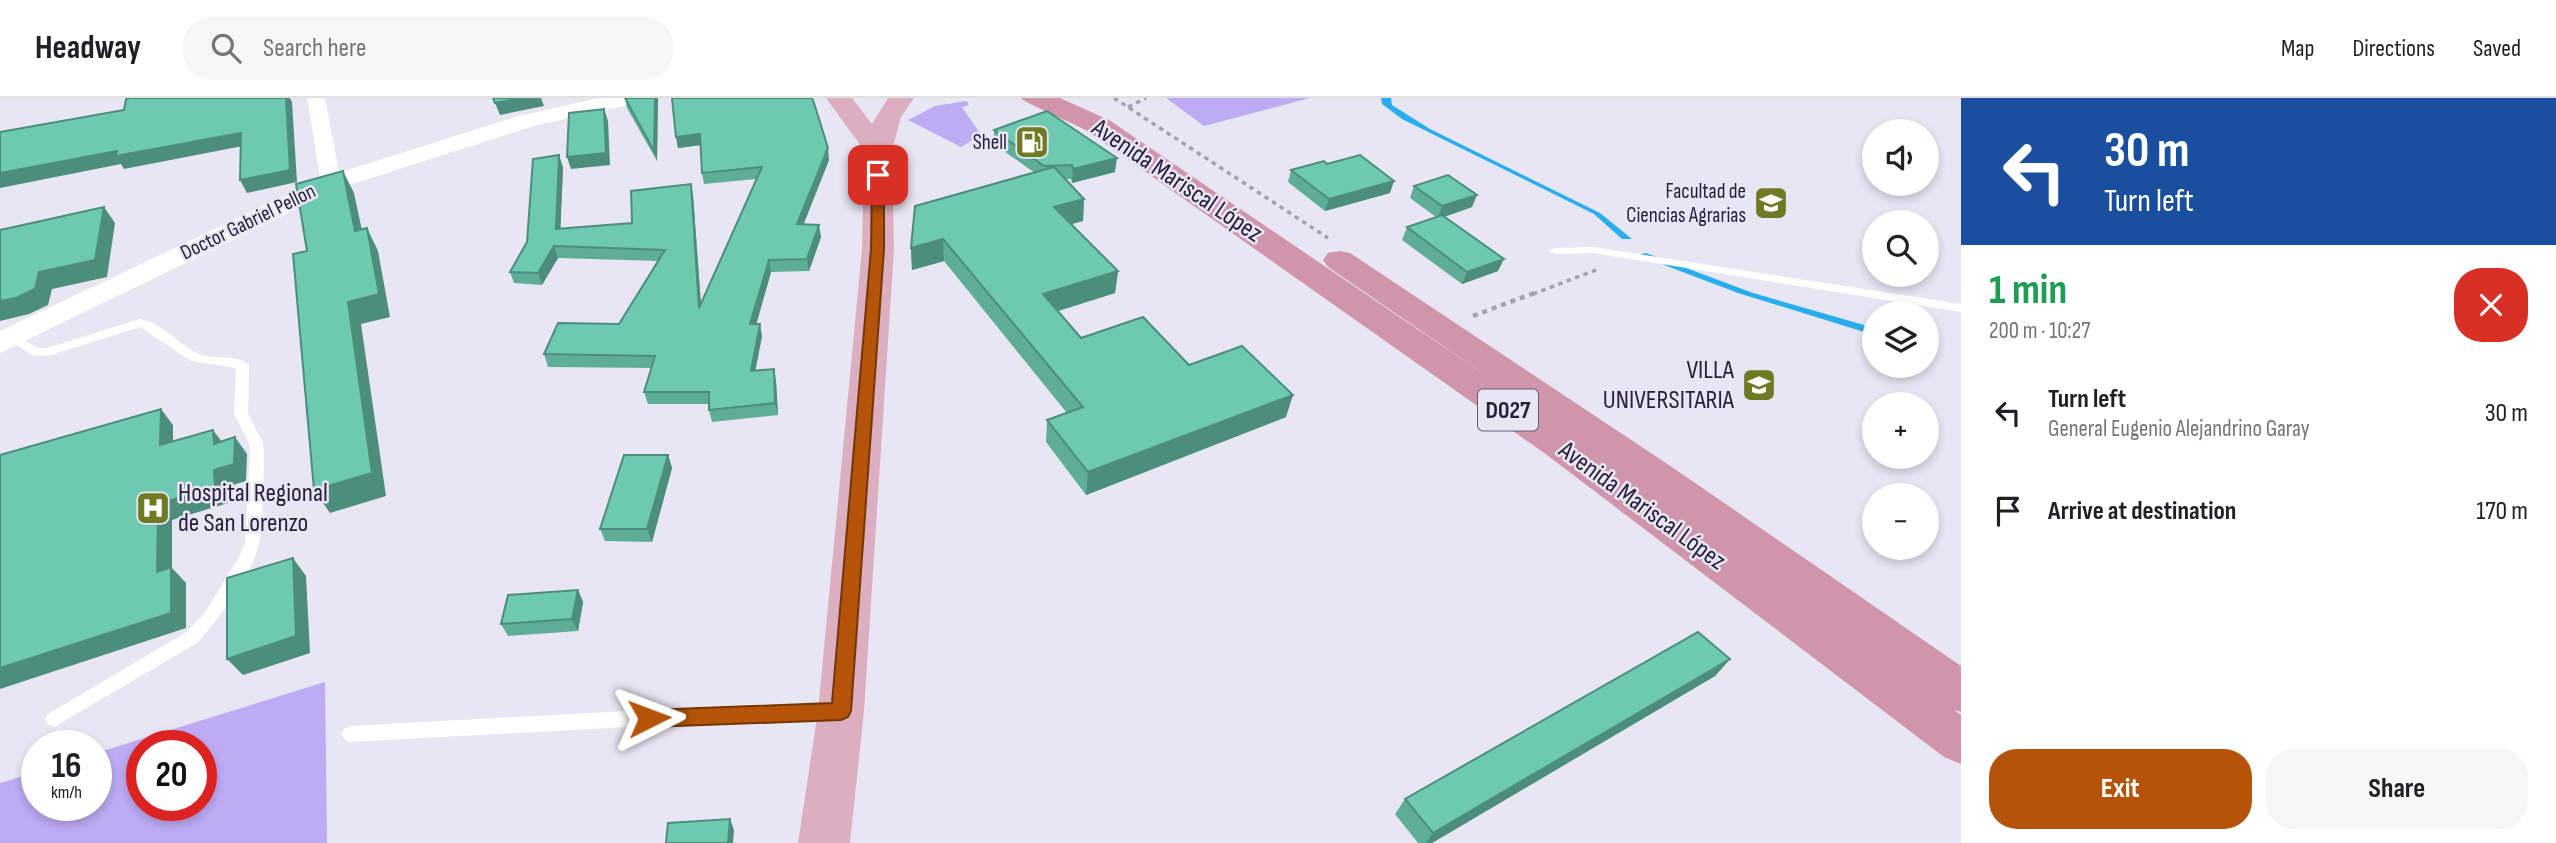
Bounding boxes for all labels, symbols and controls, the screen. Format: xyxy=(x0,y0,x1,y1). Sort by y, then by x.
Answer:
search box xyxy=(183,17,673,80)
text: Headway xyxy=(35,28,141,68)
icon: search xyxy=(207,29,245,67)
text: Search here xyxy=(263,33,366,64)
text: Map xyxy=(2281,34,2314,63)
text: Directions xyxy=(2352,34,2435,63)
text: Saved xyxy=(2473,34,2521,63)
street label: Avenida Mariscal López xyxy=(1085,112,1268,249)
map controls xyxy=(1862,119,1939,560)
button: sound xyxy=(1862,119,1939,196)
text: 30 m xyxy=(2104,122,2189,181)
fuel station icon: Shell xyxy=(1013,123,1051,161)
icon: left xyxy=(1989,126,2080,217)
place label: Shell xyxy=(973,130,1007,155)
pin xyxy=(848,145,908,205)
icon: arrive xyxy=(859,156,897,194)
street label: Doctor Gabriel Pellon xyxy=(176,178,320,266)
place label: Facultad de Ciencias Agrarias xyxy=(1626,179,1746,228)
text: Turn left xyxy=(2104,182,2194,221)
school or university icon: Facultad de Ciencias Agrarias xyxy=(1752,184,1790,222)
button: search xyxy=(1862,210,1939,287)
text: 1 min xyxy=(1989,265,2067,316)
button: close xyxy=(2454,268,2528,342)
button: layers xyxy=(1862,301,1939,378)
text: 200 m · 10:27 xyxy=(1989,317,2090,345)
place label: VILLA UNIVERSITARIA xyxy=(1603,355,1735,416)
school or university icon: VILLA UNIVERSITARIA xyxy=(1740,366,1778,404)
text: Turn left xyxy=(2048,384,2126,415)
road number: D027 xyxy=(1478,390,1538,430)
button: + xyxy=(1862,392,1939,469)
icon: left xyxy=(1989,394,2027,432)
text: 30 m xyxy=(2485,398,2528,429)
text: General Eugenio Alejandrino Garay xyxy=(2048,415,2310,443)
street label: Avenida Mariscal López xyxy=(1552,434,1732,577)
place label: Hospital Regional de San Lorenzo xyxy=(178,478,328,539)
button: − xyxy=(1862,483,1939,560)
hospital icon: Hospital Regional de San Lorenzo xyxy=(134,489,172,527)
icon: arrive xyxy=(1989,492,2027,530)
text: Arrive at destination xyxy=(2048,496,2236,527)
text: 170 m xyxy=(2476,496,2528,527)
position arrow xyxy=(612,681,686,755)
speed limit sign: 20 xyxy=(126,730,217,821)
text: 16 xyxy=(51,745,82,788)
button: Exit xyxy=(1989,749,2252,829)
button: Share xyxy=(2266,749,2528,829)
text: km/h xyxy=(51,782,82,803)

